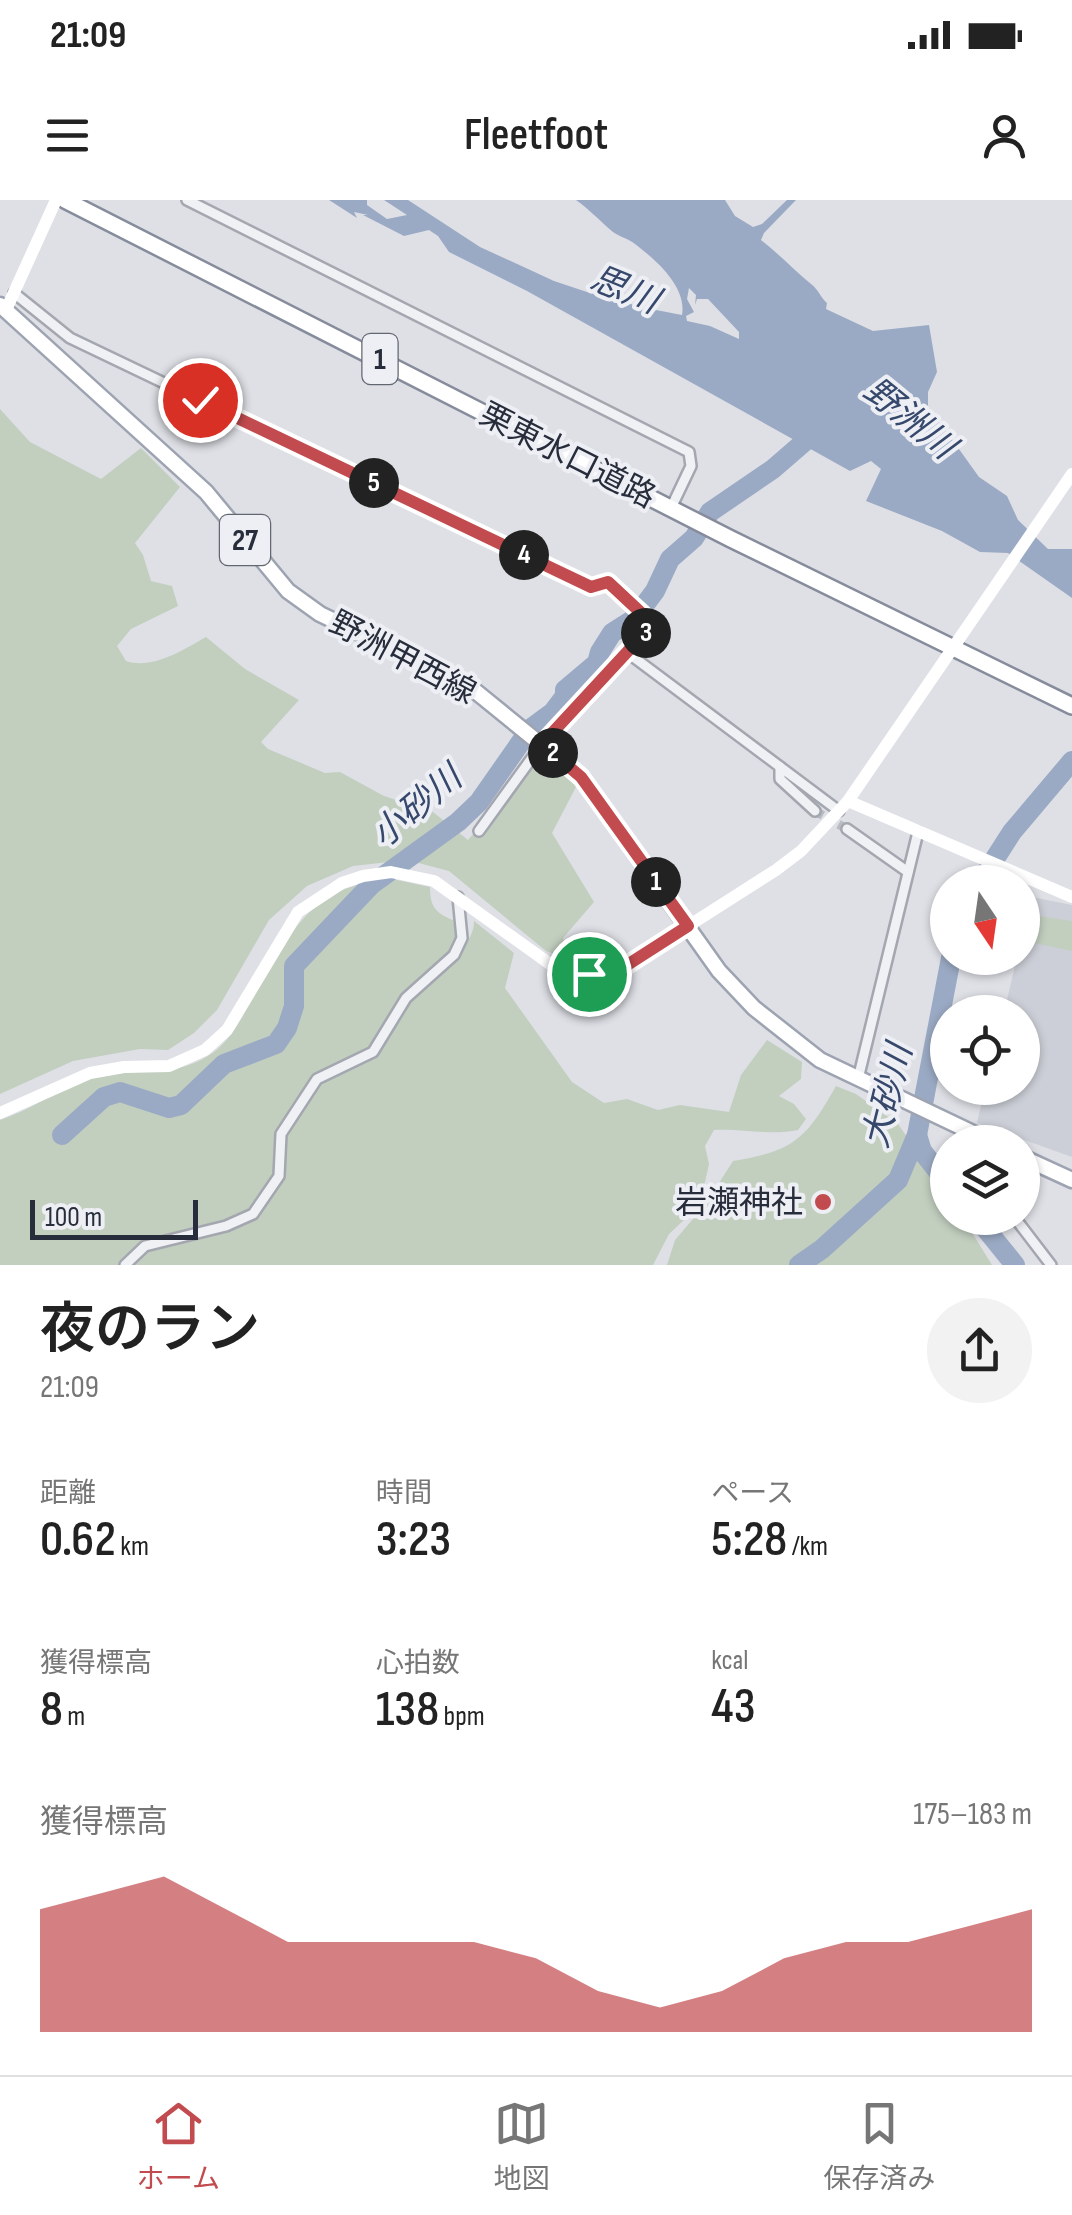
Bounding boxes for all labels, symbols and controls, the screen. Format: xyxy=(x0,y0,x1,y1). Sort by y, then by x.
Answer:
text: 21:09 xyxy=(50,13,126,58)
icon: menu xyxy=(40,108,95,163)
text: Fleetfoot xyxy=(464,108,608,163)
icon: person xyxy=(977,108,1032,163)
water label: 思川 xyxy=(584,257,669,325)
road number: 1 xyxy=(362,334,398,384)
pin xyxy=(158,358,243,443)
water label: 野洲川 xyxy=(855,369,966,471)
icon: check xyxy=(173,373,228,428)
street label: 栗東水口道路 xyxy=(473,395,662,517)
pin: 5 xyxy=(349,458,399,508)
text: 5 xyxy=(368,466,380,499)
road number: 27 xyxy=(220,515,270,565)
pin: 4 xyxy=(499,530,549,580)
text: 4 xyxy=(517,538,531,571)
street label: 野洲甲西線 xyxy=(322,604,482,713)
pin: 3 xyxy=(621,608,671,658)
text: 3 xyxy=(640,616,652,649)
pin: 2 xyxy=(528,728,578,778)
text: 2 xyxy=(547,736,559,769)
water label: 小砂川 xyxy=(363,754,474,857)
pin: 1 xyxy=(631,857,681,907)
text: 1 xyxy=(651,865,661,898)
north arrow xyxy=(930,865,1040,975)
map controls xyxy=(930,865,1040,1235)
pin xyxy=(547,932,632,1017)
icon: arrive xyxy=(562,947,617,1002)
button: locate xyxy=(930,995,1040,1105)
water label: 大砂川 xyxy=(855,1036,923,1153)
button: layers xyxy=(930,1125,1040,1235)
place label: 岩瀬神社 xyxy=(675,1184,803,1223)
marker: 岩瀬神社 xyxy=(812,1191,834,1213)
scale bar xyxy=(30,1195,198,1240)
text: 100 m xyxy=(45,1201,102,1234)
text: 夜のラン xyxy=(40,1297,260,1364)
button: share xyxy=(927,1298,1032,1403)
text: 21:09 xyxy=(40,1368,99,1407)
text: 距離 xyxy=(40,1477,96,1510)
text: 時間 xyxy=(376,1477,432,1510)
text: ペース xyxy=(711,1477,794,1510)
text: 0.62 xyxy=(40,1510,116,1570)
text: 3:23 xyxy=(376,1510,451,1570)
text: 5:28 xyxy=(711,1510,787,1570)
text: km xyxy=(116,1530,149,1563)
text: /km xyxy=(787,1530,828,1563)
text: kcal xyxy=(711,1644,748,1677)
text: 獲得標高 xyxy=(40,1647,152,1680)
text: 心拍数 xyxy=(376,1647,460,1680)
text: 43 xyxy=(711,1677,756,1737)
text: 8 xyxy=(40,1680,63,1740)
text: 138 xyxy=(376,1680,439,1740)
text: m xyxy=(63,1700,85,1733)
text: bpm xyxy=(439,1700,485,1733)
text: 175–183 m xyxy=(913,1795,1032,1834)
text: 獲得標高 xyxy=(40,1803,168,1842)
tab: ホーム xyxy=(137,2096,220,2196)
tab: 地図 xyxy=(494,2096,550,2196)
tab: 保存済み xyxy=(823,2096,935,2196)

